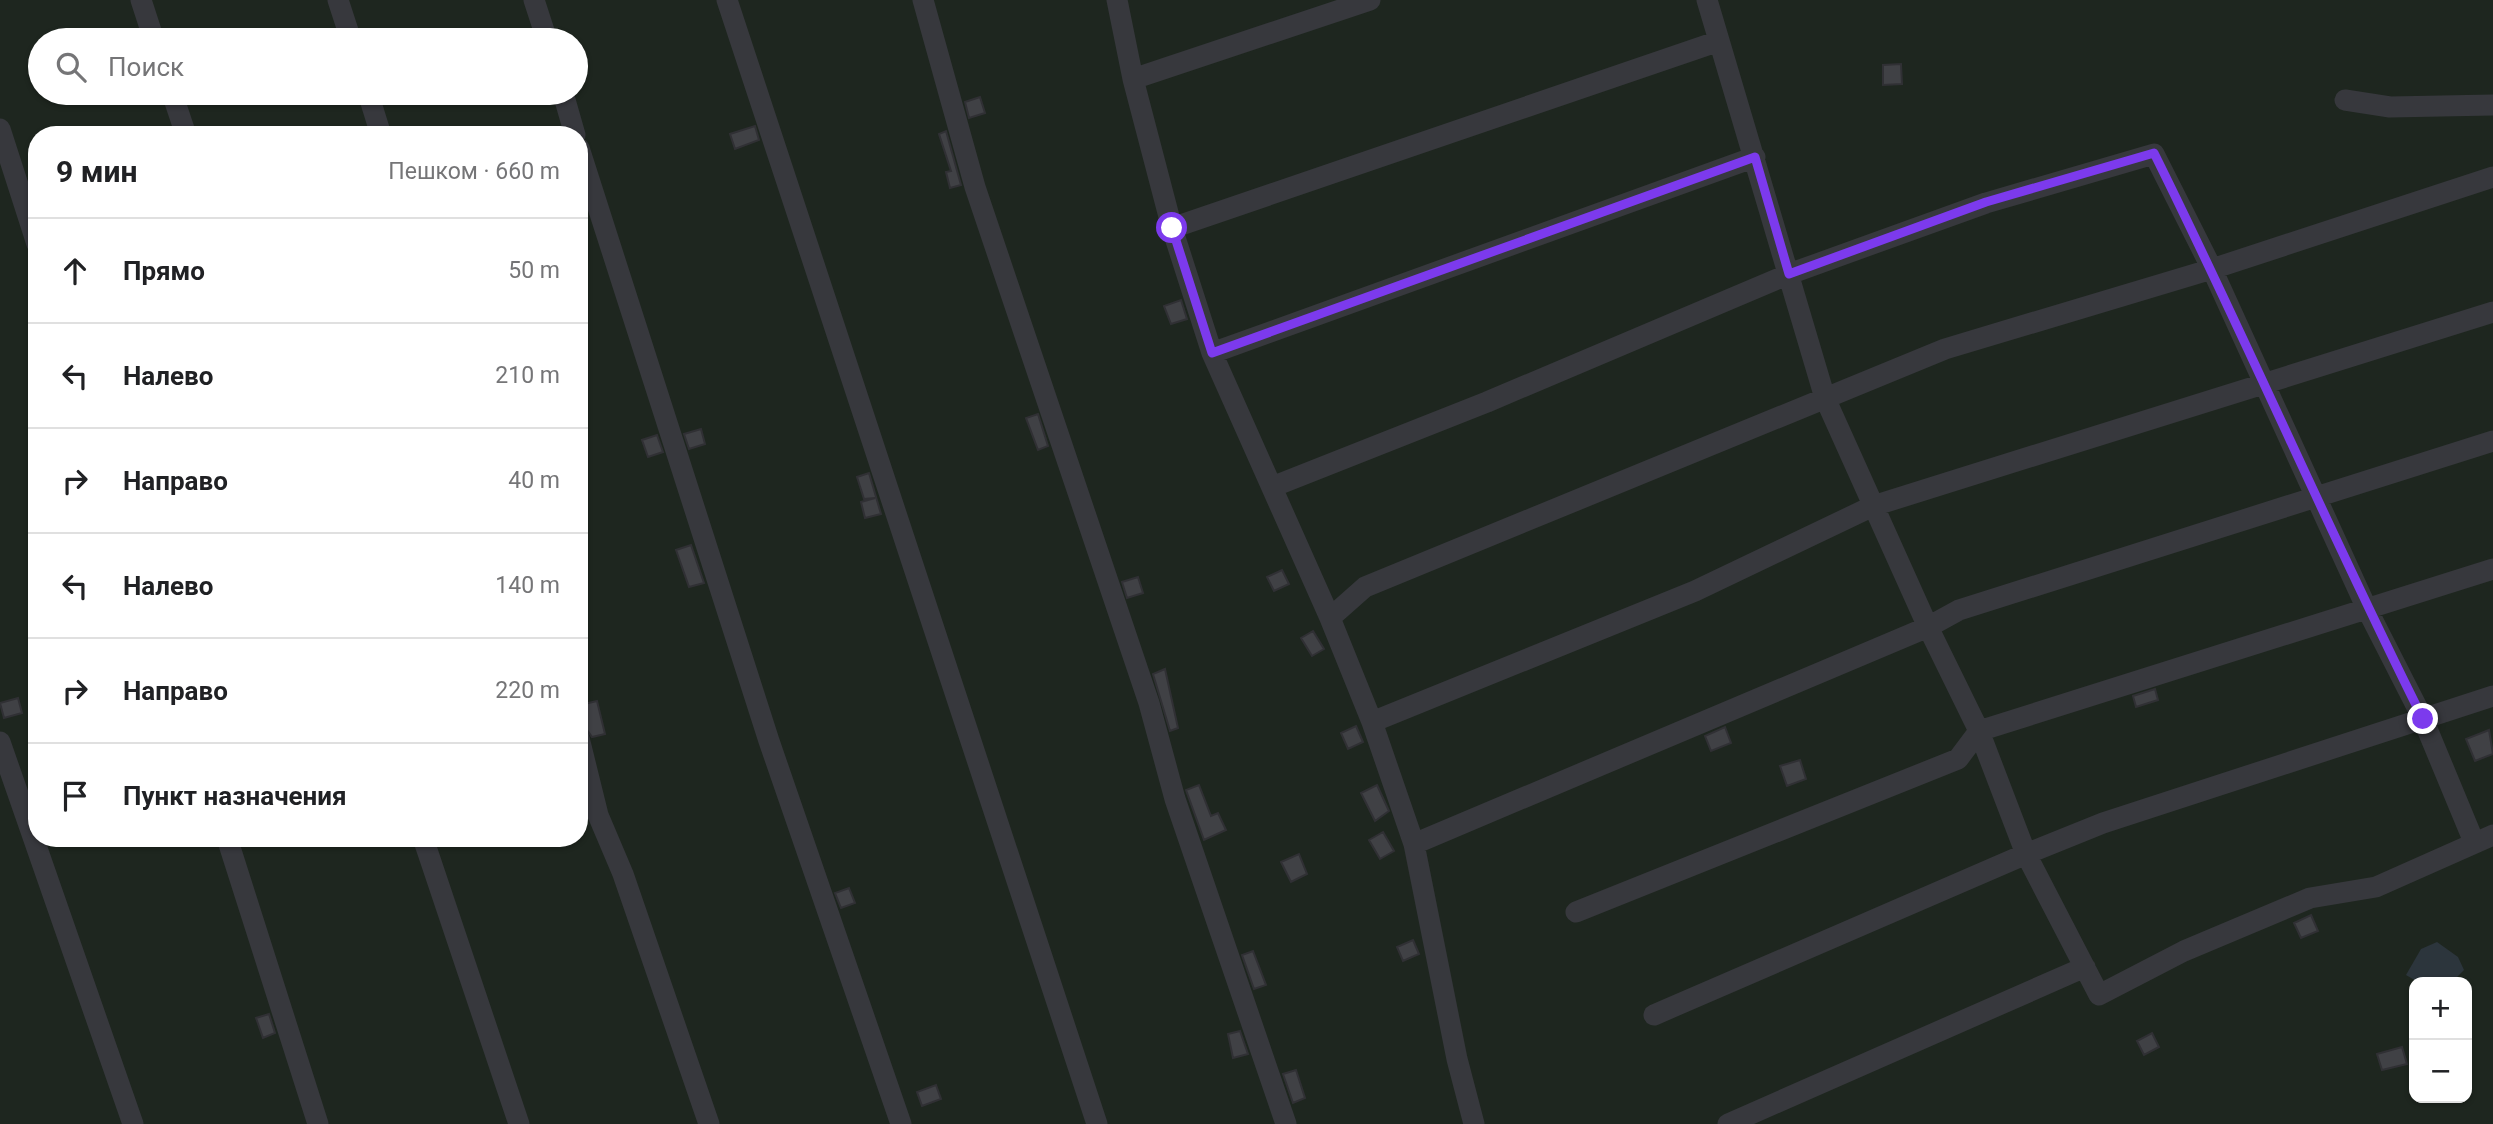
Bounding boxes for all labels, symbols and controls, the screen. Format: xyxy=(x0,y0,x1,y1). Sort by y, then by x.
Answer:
search box xyxy=(28,28,588,105)
icon: search xyxy=(52,48,90,86)
text: Поиск xyxy=(108,52,184,82)
text: 9 мин xyxy=(56,154,137,189)
text: Пешком · 660 m xyxy=(388,158,560,185)
route start xyxy=(1156,212,1187,243)
icon: ahead xyxy=(56,252,94,290)
text: Прямо xyxy=(123,256,205,286)
text: 50 m xyxy=(508,257,560,284)
icon: left xyxy=(56,357,94,395)
text: Налево xyxy=(123,361,213,391)
text: 210 m xyxy=(495,362,560,389)
icon: right xyxy=(56,462,94,500)
text: Направо xyxy=(123,466,228,496)
text: 40 m xyxy=(508,467,560,494)
icon: left xyxy=(56,567,94,605)
text: Налево xyxy=(123,571,213,601)
text: 140 m xyxy=(495,572,560,599)
icon: right xyxy=(56,672,94,710)
text: Направо xyxy=(123,676,228,706)
text: 220 m xyxy=(495,677,560,704)
route end xyxy=(2407,703,2438,734)
icon: arrive xyxy=(56,777,94,815)
text: Пункт назначения xyxy=(123,781,347,811)
map controls xyxy=(2409,977,2472,1103)
button: + xyxy=(2409,977,2472,1040)
button: − xyxy=(2409,1040,2472,1103)

